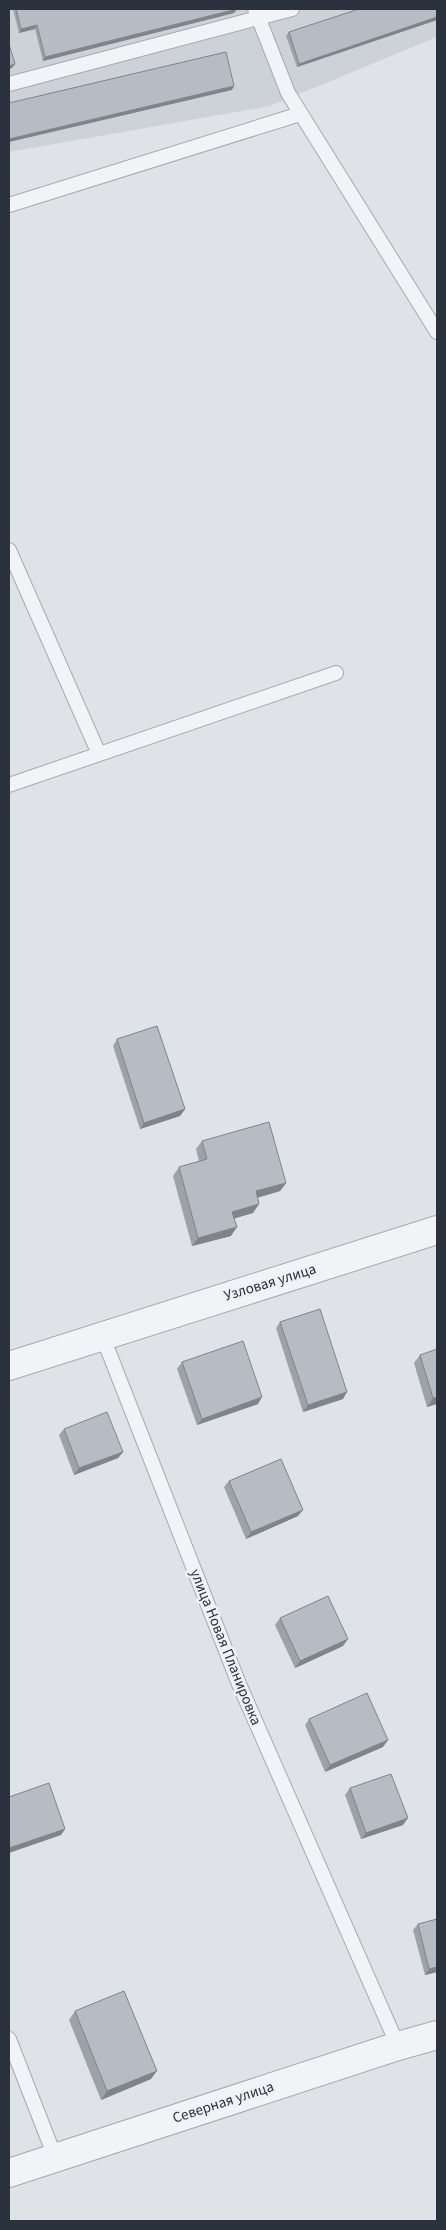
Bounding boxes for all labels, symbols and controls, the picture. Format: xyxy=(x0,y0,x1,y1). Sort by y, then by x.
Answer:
street label: Узловая улица xyxy=(221,1258,319,1306)
street label: улица Новая Планировка xyxy=(184,1566,267,1729)
street label: Северная улица xyxy=(170,2076,277,2129)

